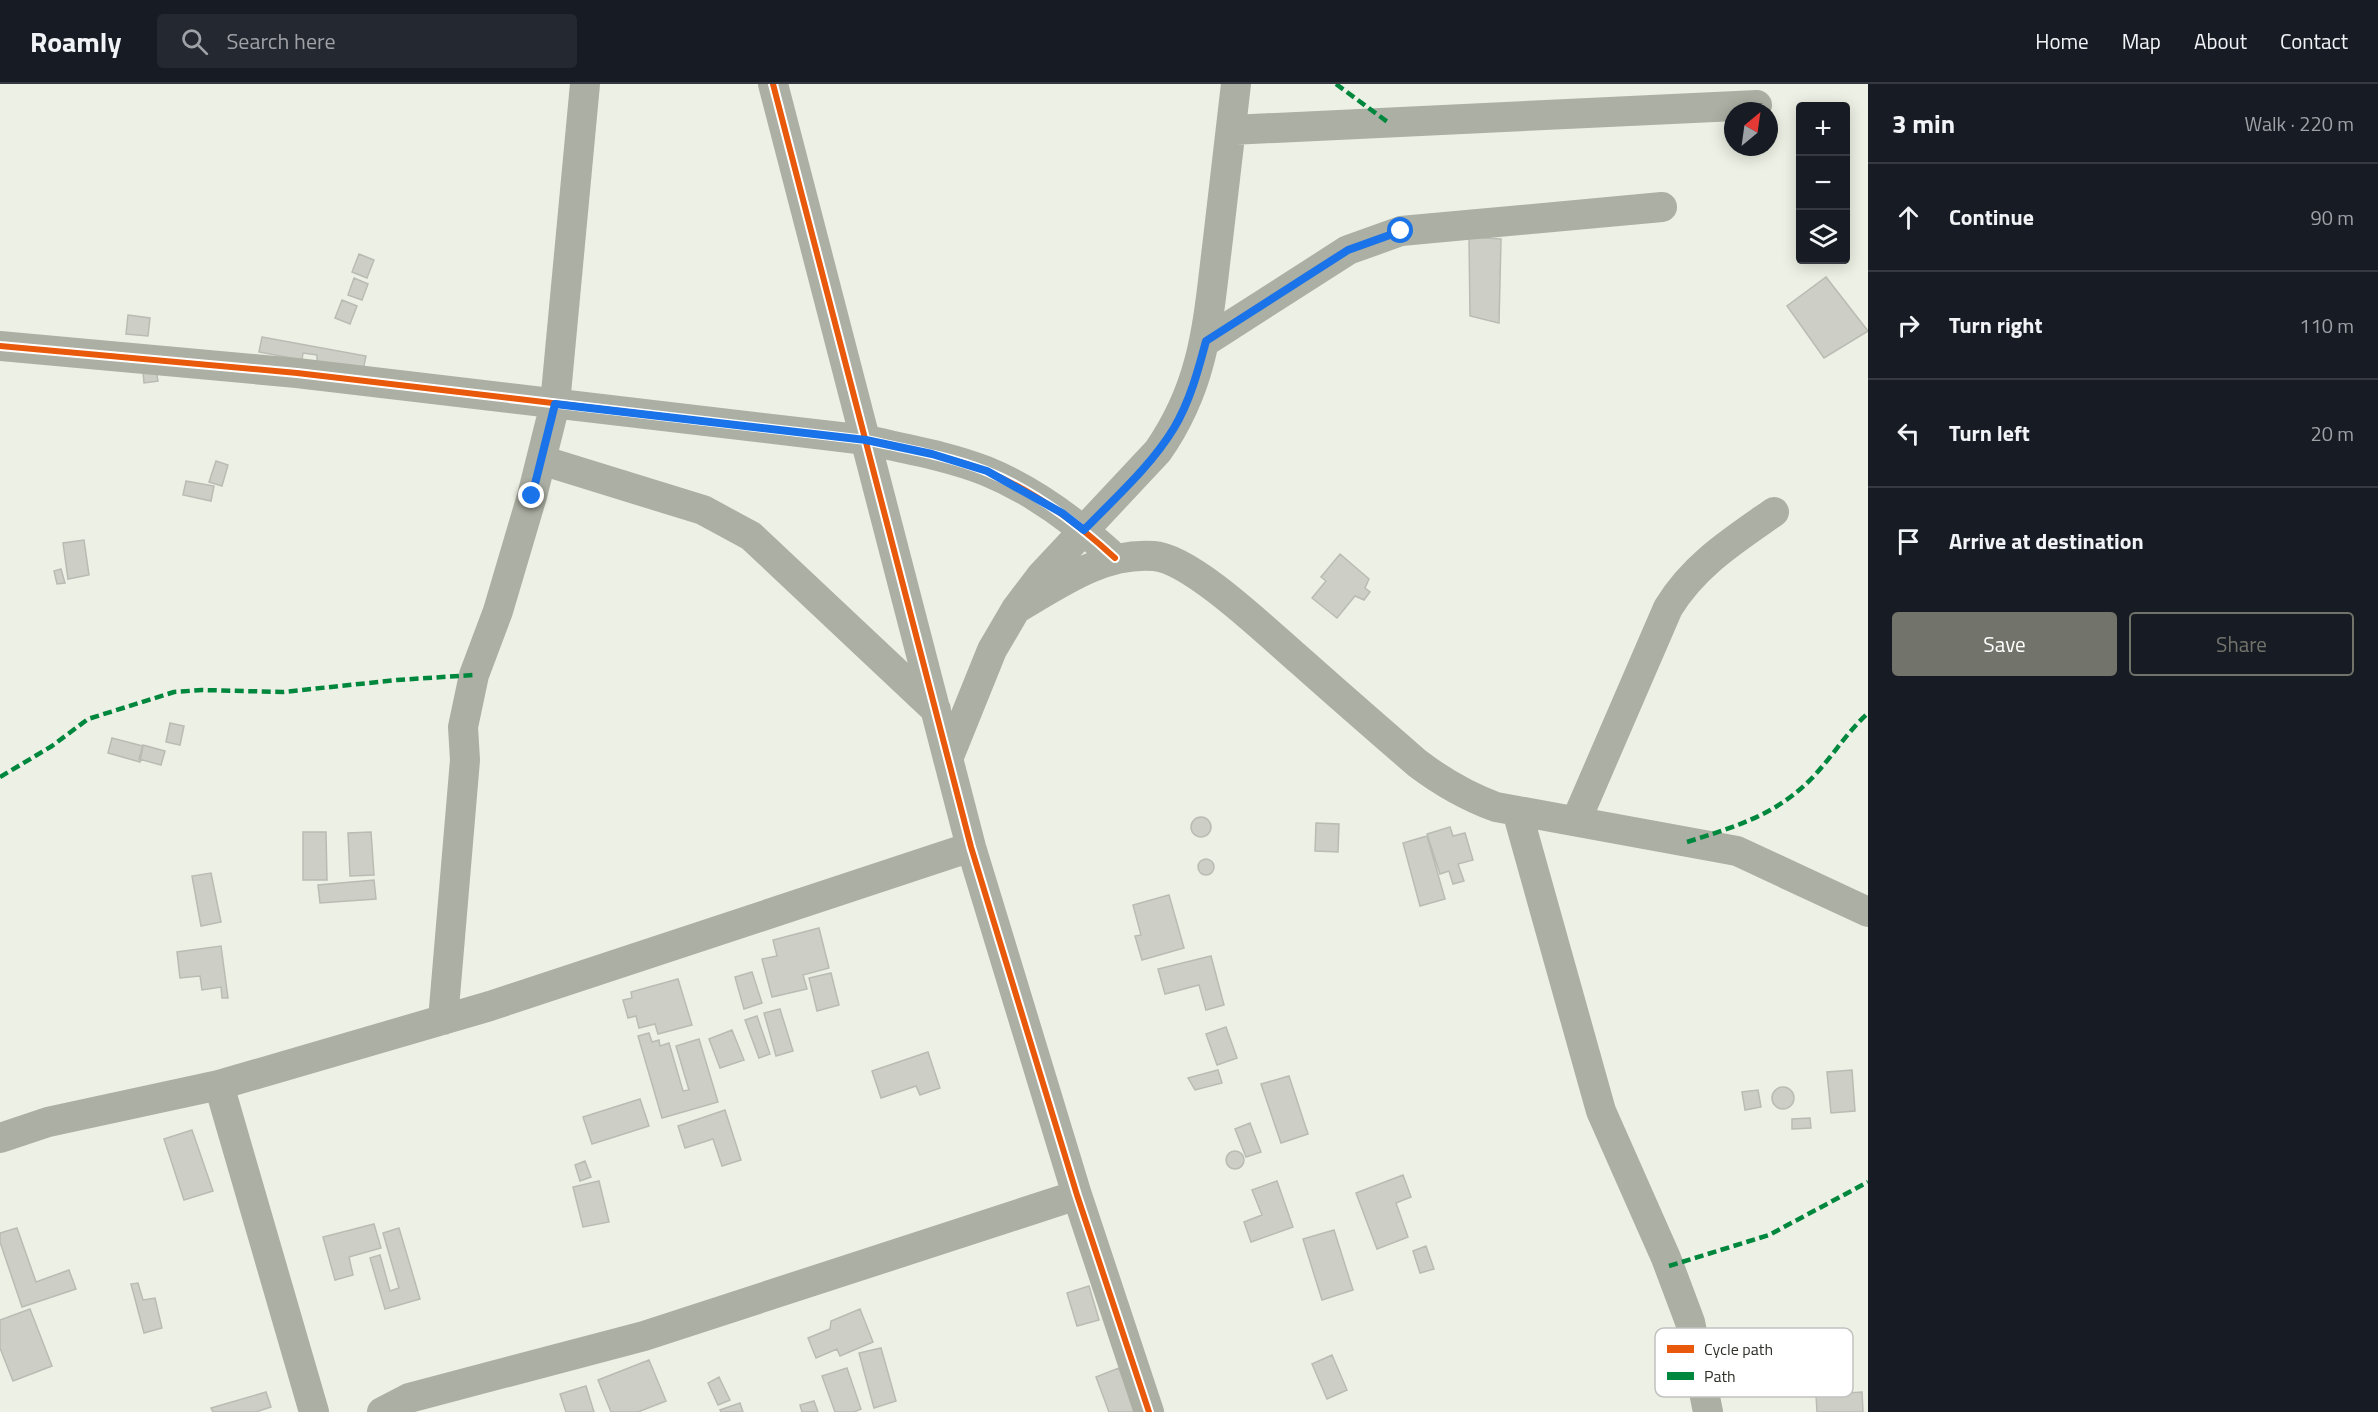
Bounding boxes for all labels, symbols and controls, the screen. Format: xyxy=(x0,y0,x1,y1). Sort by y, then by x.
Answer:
search box xyxy=(157,14,577,68)
text: Roamly xyxy=(30,20,121,63)
text: Search here xyxy=(226,24,336,58)
icon: search xyxy=(178,25,211,58)
text: Home xyxy=(2035,25,2089,57)
text: Map xyxy=(2122,25,2161,57)
text: About xyxy=(2194,25,2247,57)
text: Contact xyxy=(2280,25,2348,57)
north arrow xyxy=(1724,102,1778,156)
map controls xyxy=(1796,102,1850,264)
button: + xyxy=(1796,102,1850,156)
text: 3 min xyxy=(1892,104,1955,143)
text: Walk · 220 m xyxy=(2245,108,2354,139)
button: − xyxy=(1796,156,1850,210)
text: Continue xyxy=(1949,200,2034,234)
icon: ahead xyxy=(1892,201,1925,234)
text: 90 m xyxy=(2310,202,2354,233)
button: layers xyxy=(1796,210,1850,264)
route start xyxy=(1387,217,1413,243)
text: Turn right xyxy=(1949,308,2043,342)
icon: right xyxy=(1892,309,1925,342)
text: 110 m xyxy=(2299,310,2354,341)
text: Turn left xyxy=(1949,416,2030,450)
icon: left xyxy=(1892,417,1925,450)
text: 20 m xyxy=(2310,418,2354,449)
route end xyxy=(518,482,544,508)
text: Arrive at destination xyxy=(1949,524,2144,558)
icon: arrive xyxy=(1892,525,1925,558)
button: Save xyxy=(1892,612,2117,676)
button: Share xyxy=(2129,612,2354,676)
legend xyxy=(1655,1328,1853,1397)
text: Cycle path xyxy=(1704,1337,1773,1361)
text: Path xyxy=(1704,1364,1736,1388)

